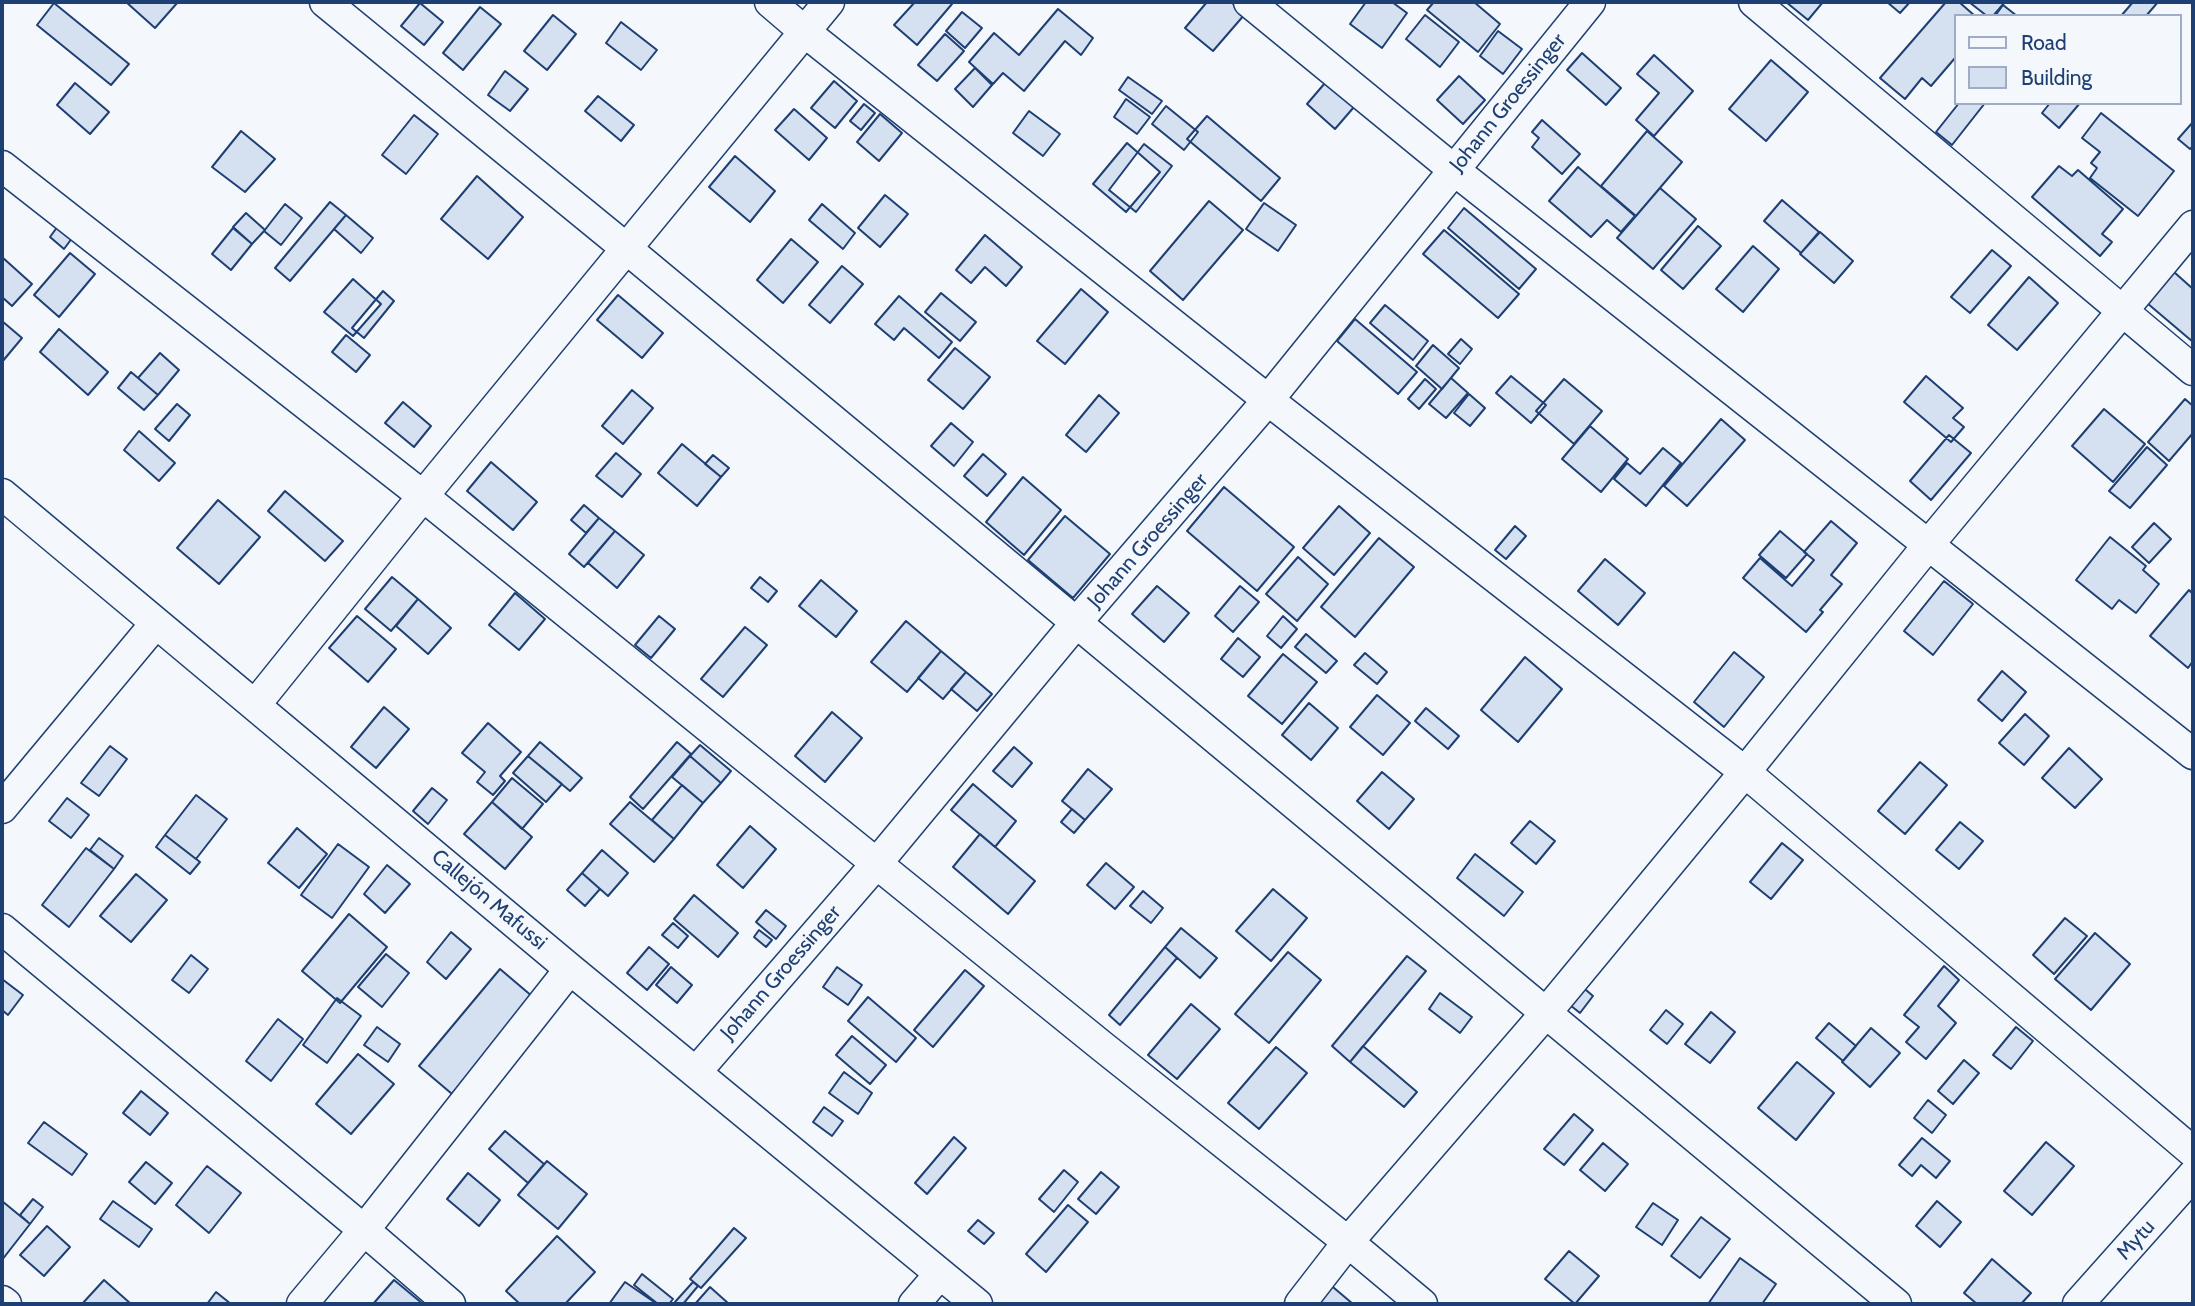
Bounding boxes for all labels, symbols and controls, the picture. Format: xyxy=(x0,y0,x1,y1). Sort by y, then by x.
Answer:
legend xyxy=(1954,14,2181,105)
street label: Johann Groessinger xyxy=(1445,29,1571,177)
text: Road xyxy=(2021,30,2067,55)
text: Building xyxy=(2021,65,2092,90)
street label: Johann Groessinger xyxy=(1083,468,1213,614)
street label: Callejón Mafussi xyxy=(426,844,552,956)
street label: Johann Groessinger xyxy=(716,900,846,1046)
street label: Mytu xyxy=(2111,1215,2161,1265)

